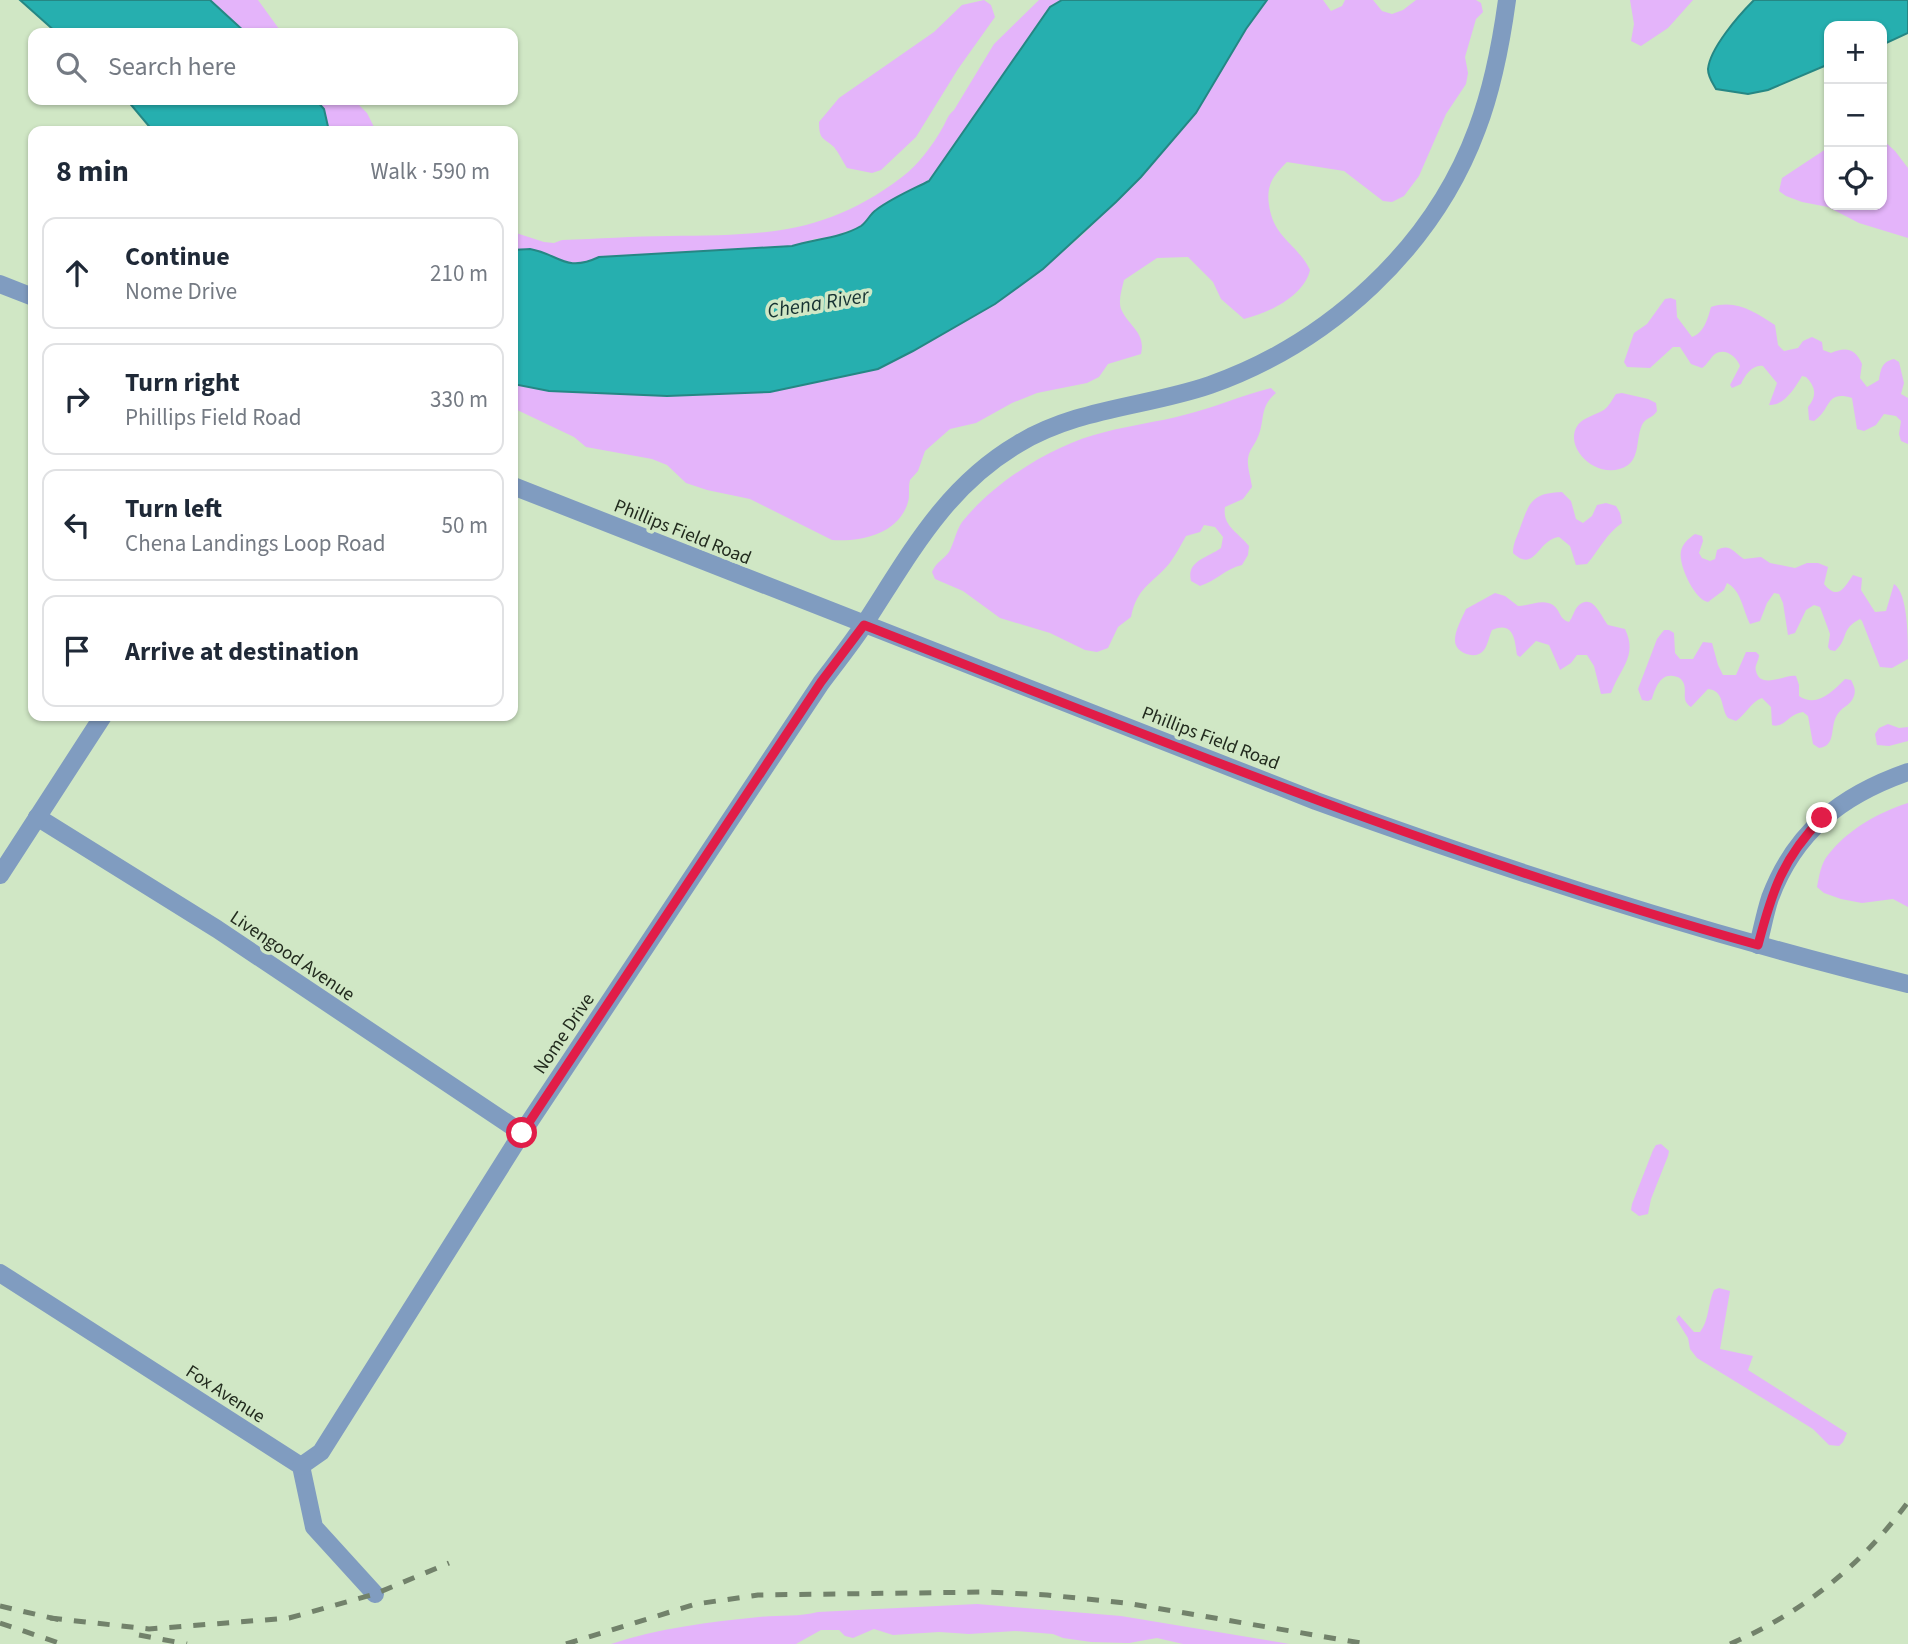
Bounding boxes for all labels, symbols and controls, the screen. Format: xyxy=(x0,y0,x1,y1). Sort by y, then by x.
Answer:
map controls xyxy=(1824,21,1887,210)
button: + xyxy=(1824,21,1887,84)
search box xyxy=(28,28,518,105)
icon: search xyxy=(52,48,90,86)
text: Search here xyxy=(108,48,236,85)
button: − xyxy=(1824,84,1887,147)
button: locate xyxy=(1824,147,1887,210)
text: 8 min xyxy=(56,150,129,193)
text: Walk · 590 m xyxy=(371,155,490,188)
text: Continue xyxy=(125,238,230,275)
icon: ahead xyxy=(58,254,96,292)
text: 210 m xyxy=(430,257,488,290)
text: Nome Drive xyxy=(125,275,237,308)
water label: Chena River xyxy=(765,280,872,326)
text: Turn right xyxy=(125,364,240,401)
icon: right xyxy=(58,380,96,418)
text: 330 m xyxy=(430,383,488,416)
text: Phillips Field Road xyxy=(125,401,302,434)
text: Turn left xyxy=(125,490,222,527)
street label: Phillips Field Road xyxy=(610,493,755,572)
icon: left xyxy=(58,506,96,544)
text: 50 m xyxy=(441,509,488,542)
text: Chena Landings Loop Road xyxy=(125,527,386,560)
icon: arrive xyxy=(58,632,96,670)
text: Arrive at destination xyxy=(125,633,359,670)
street label: Phillips Field Road xyxy=(1138,700,1283,777)
route end xyxy=(1806,802,1837,833)
street label: Livengood Avenue xyxy=(224,904,360,1008)
street label: Nome Drive xyxy=(527,988,601,1080)
route start xyxy=(506,1117,537,1148)
street label: Fox Avenue xyxy=(180,1358,270,1430)

